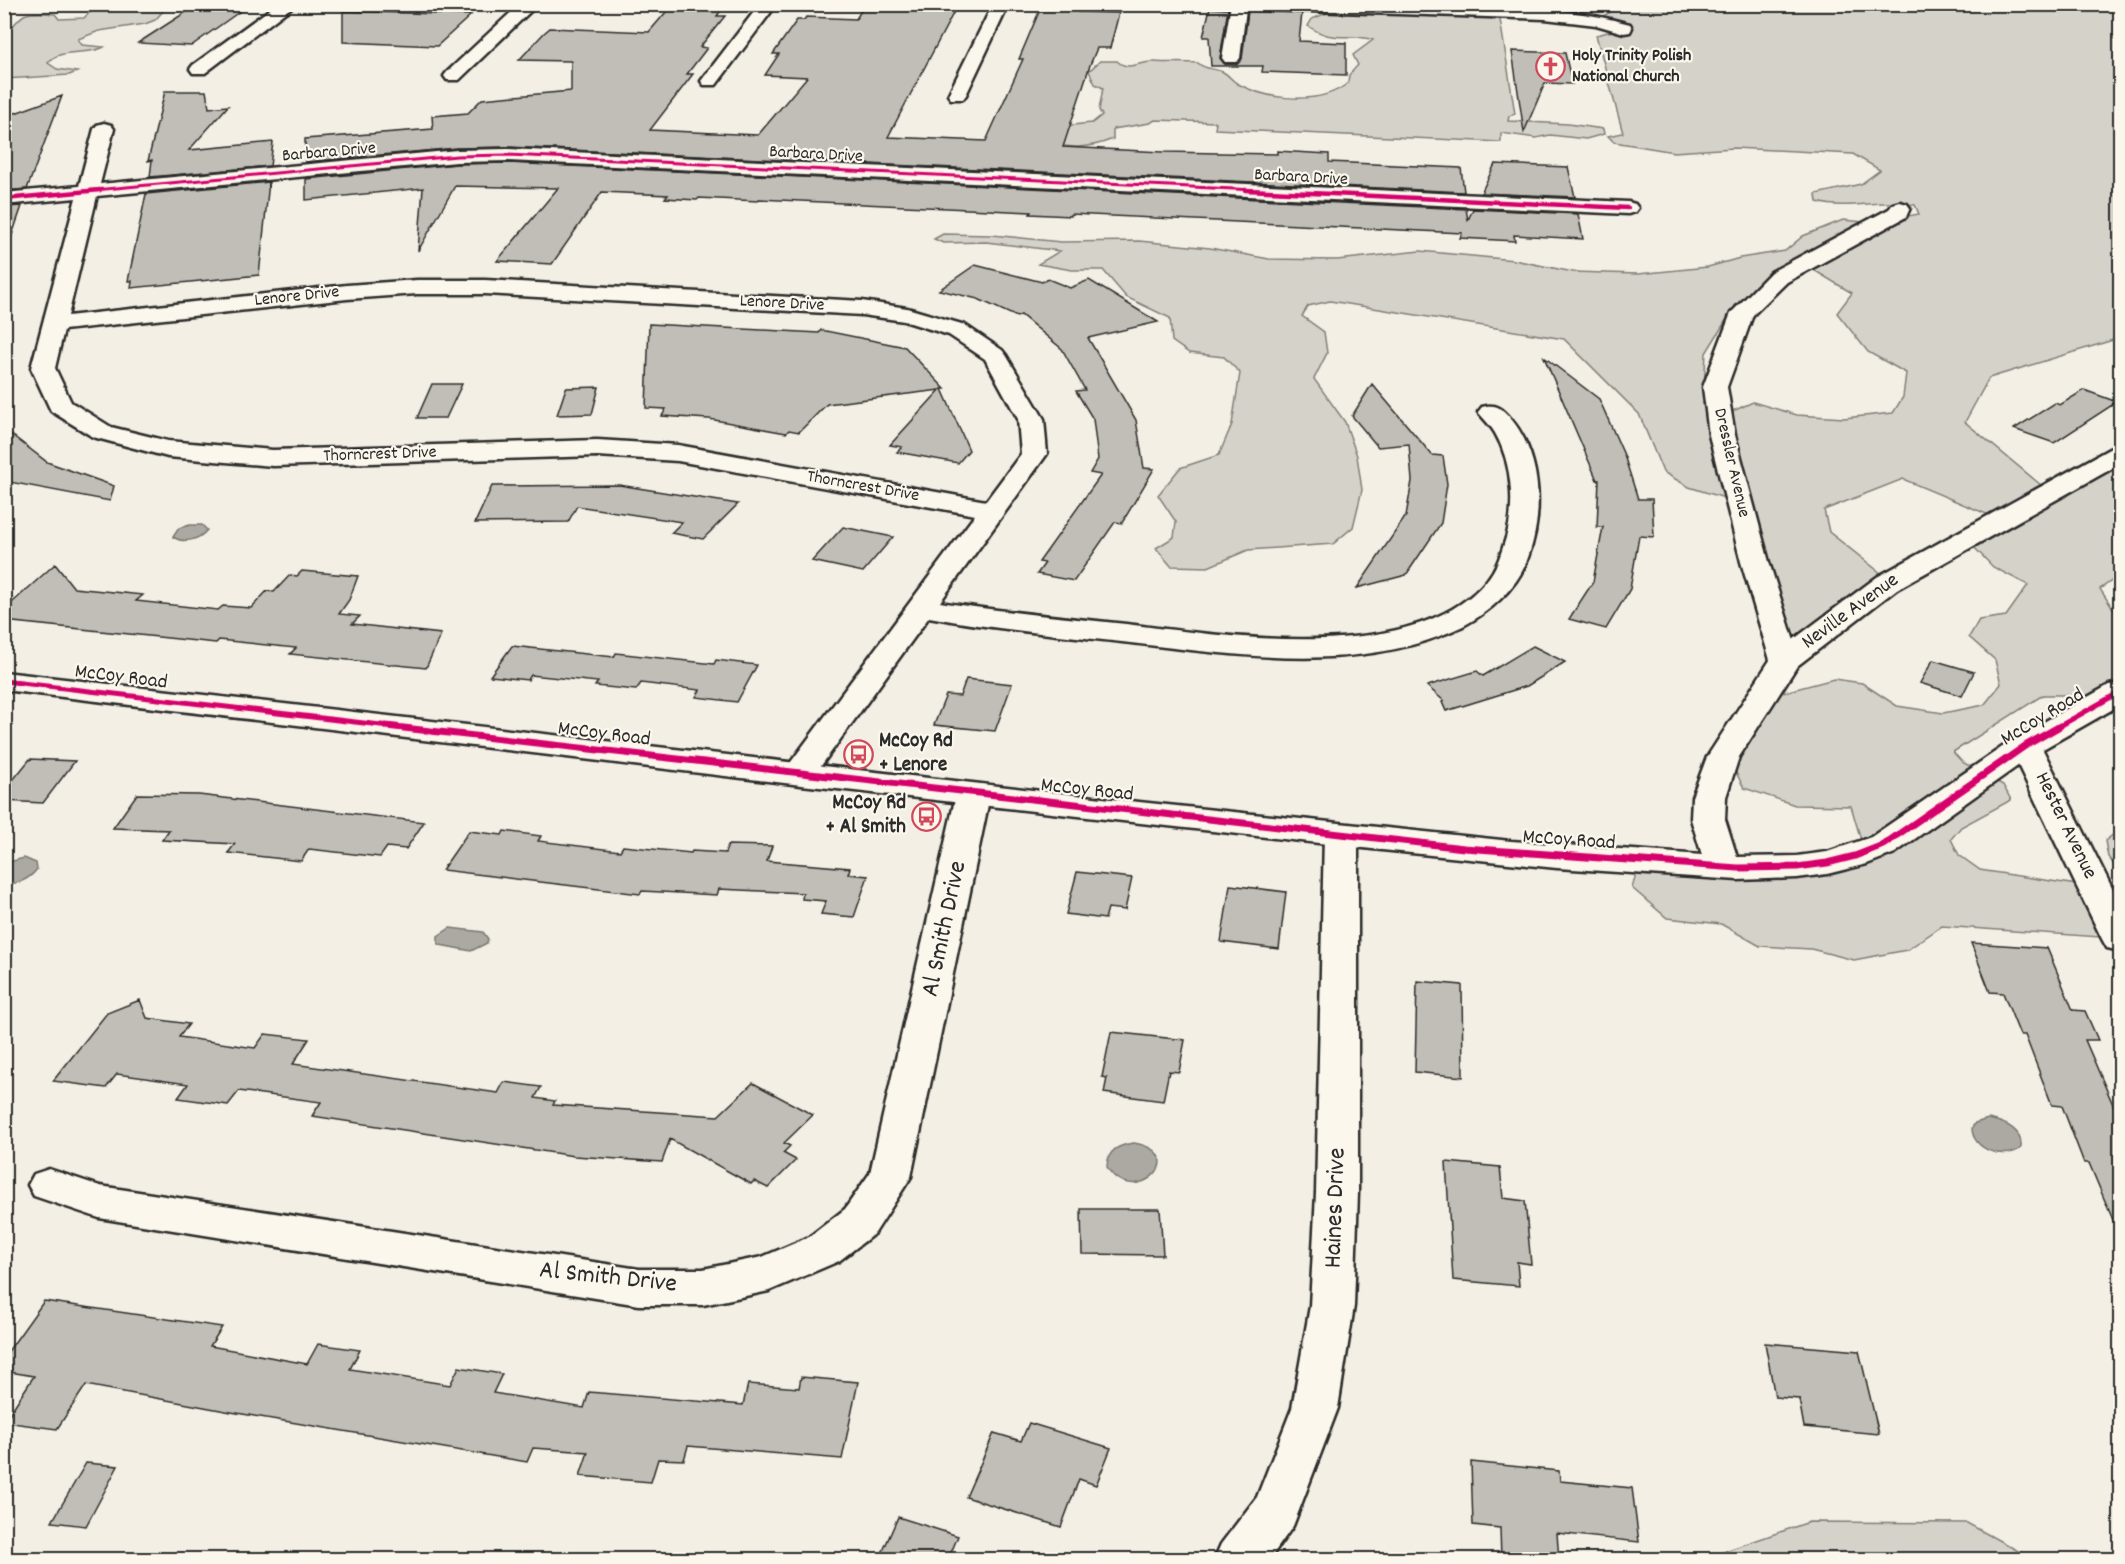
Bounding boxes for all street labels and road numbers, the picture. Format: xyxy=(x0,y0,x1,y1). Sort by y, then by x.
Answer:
street label: Barbara Drive xyxy=(281,136,377,170)
street label: Barbara Drive xyxy=(768,140,864,170)
street label: Barbara Drive xyxy=(1253,163,1349,193)
street label: Lenore Drive xyxy=(253,280,341,314)
street label: Lenore Drive xyxy=(739,289,825,319)
street label: Dressler Avenue xyxy=(1706,406,1756,520)
street label: Thorncrest Drive xyxy=(323,441,437,469)
street label: Thorncrest Drive xyxy=(805,465,921,509)
street label: Neville Avenue xyxy=(1796,566,1906,658)
street label: McCoy Road xyxy=(73,657,169,699)
street label: McCoy Road xyxy=(1995,681,2091,755)
street label: McCoy Road xyxy=(556,714,652,756)
street label: Hester Avenue xyxy=(2026,767,2104,885)
street label: McCoy Road xyxy=(1039,771,1135,811)
street label: McCoy Road xyxy=(1522,823,1616,859)
street label: Al Smith Drive xyxy=(913,858,977,1000)
street label: Haines Drive xyxy=(1315,1147,1357,1269)
street label: Al Smith Drive xyxy=(537,1252,679,1304)

